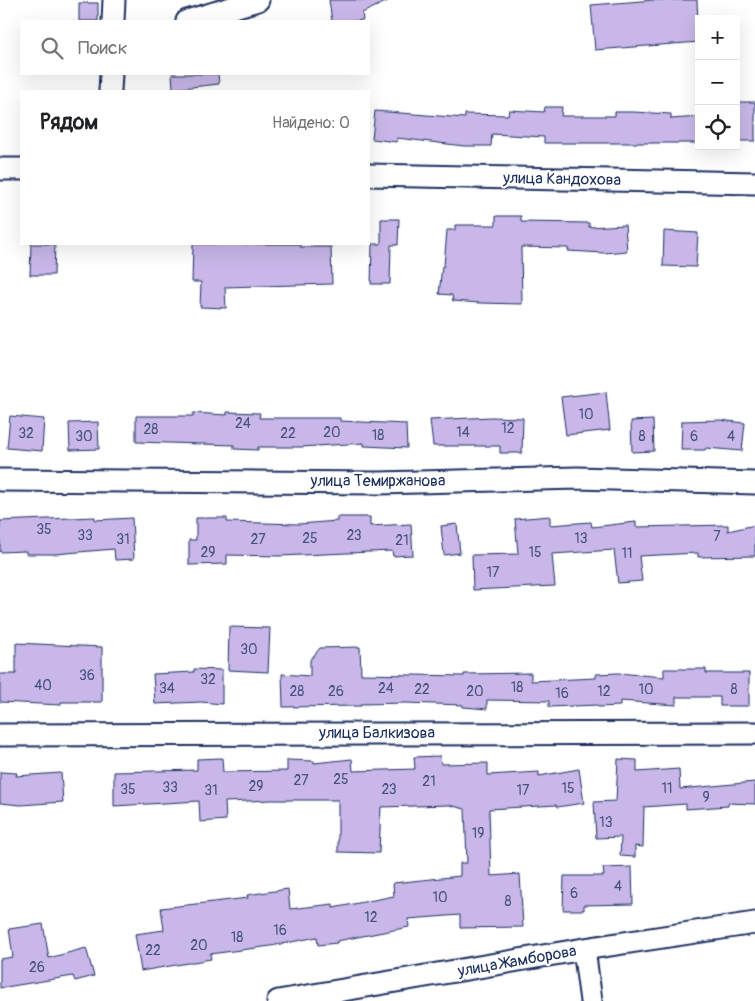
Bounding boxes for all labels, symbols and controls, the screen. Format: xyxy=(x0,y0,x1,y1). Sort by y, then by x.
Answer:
map controls xyxy=(695,15,740,150)
button: + xyxy=(695,15,740,60)
search box xyxy=(20,20,370,75)
icon: search xyxy=(38,34,66,62)
text: Поиск xyxy=(78,36,128,60)
button: − xyxy=(695,60,740,105)
button: locate xyxy=(695,105,740,150)
text: Рядом xyxy=(40,109,98,136)
text: Найдено: 0 xyxy=(272,113,350,133)
street label: улица Кандохова xyxy=(502,168,621,190)
house number: 10 xyxy=(578,406,594,423)
house number: 24 xyxy=(235,415,251,432)
house number: 12 xyxy=(501,420,515,437)
house number: 28 xyxy=(144,421,158,438)
house number: 20 xyxy=(323,424,341,441)
house number: 14 xyxy=(456,424,470,441)
house number: 32 xyxy=(18,425,34,442)
house number: 22 xyxy=(280,425,296,442)
house number: 18 xyxy=(372,427,384,444)
house number: 30 xyxy=(75,428,93,445)
house number: 8 xyxy=(638,428,646,445)
house number: 6 xyxy=(690,428,698,445)
house number: 4 xyxy=(727,428,735,445)
street label: улица Темиржанова xyxy=(310,471,445,491)
house number: 35 xyxy=(36,521,52,538)
house number: 33 xyxy=(77,527,93,544)
house number: 23 xyxy=(346,527,362,544)
house number: 7 xyxy=(713,528,721,545)
house number: 25 xyxy=(302,530,318,547)
house number: 13 xyxy=(574,530,588,547)
house number: 31 xyxy=(116,531,130,548)
house number: 27 xyxy=(250,531,266,548)
house number: 21 xyxy=(395,532,409,549)
house number: 29 xyxy=(200,544,216,561)
house number: 15 xyxy=(528,544,542,561)
house number: 11 xyxy=(622,545,632,562)
house number: 17 xyxy=(487,564,500,581)
house number: 30 xyxy=(240,641,258,658)
house number: 36 xyxy=(79,667,95,684)
house number: 32 xyxy=(200,671,216,688)
house number: 40 xyxy=(34,677,52,694)
house number: 18 xyxy=(511,679,523,696)
house number: 34 xyxy=(159,680,175,697)
house number: 24 xyxy=(378,680,394,697)
house number: 22 xyxy=(414,681,430,698)
house number: 10 xyxy=(638,681,654,698)
house number: 8 xyxy=(730,681,738,698)
house number: 28 xyxy=(290,683,304,700)
house number: 26 xyxy=(328,683,344,700)
house number: 20 xyxy=(466,683,484,700)
house number: 12 xyxy=(597,683,611,700)
house number: 16 xyxy=(555,685,569,702)
street label: улица Балкизова xyxy=(318,723,435,743)
house number: 25 xyxy=(333,771,349,788)
house number: 27 xyxy=(293,772,309,789)
house number: 21 xyxy=(422,773,436,790)
house number: 29 xyxy=(248,778,264,795)
house number: 33 xyxy=(162,779,178,796)
house number: 15 xyxy=(561,780,575,797)
house number: 11 xyxy=(662,780,672,797)
house number: 35 xyxy=(120,781,136,798)
house number: 23 xyxy=(381,781,397,798)
house number: 31 xyxy=(204,782,218,799)
house number: 17 xyxy=(517,782,530,799)
house number: 9 xyxy=(702,789,710,806)
house number: 13 xyxy=(599,814,613,831)
house number: 19 xyxy=(472,825,484,842)
house number: 4 xyxy=(614,878,622,895)
house number: 6 xyxy=(570,885,578,902)
house number: 10 xyxy=(432,889,448,906)
house number: 8 xyxy=(504,893,512,910)
house number: 12 xyxy=(364,909,378,926)
house number: 16 xyxy=(273,922,287,939)
house number: 18 xyxy=(231,929,243,946)
house number: 20 xyxy=(190,937,208,954)
street label: улица Жамборова xyxy=(455,941,578,981)
house number: 22 xyxy=(145,942,161,959)
house number: 26 xyxy=(29,959,45,976)

